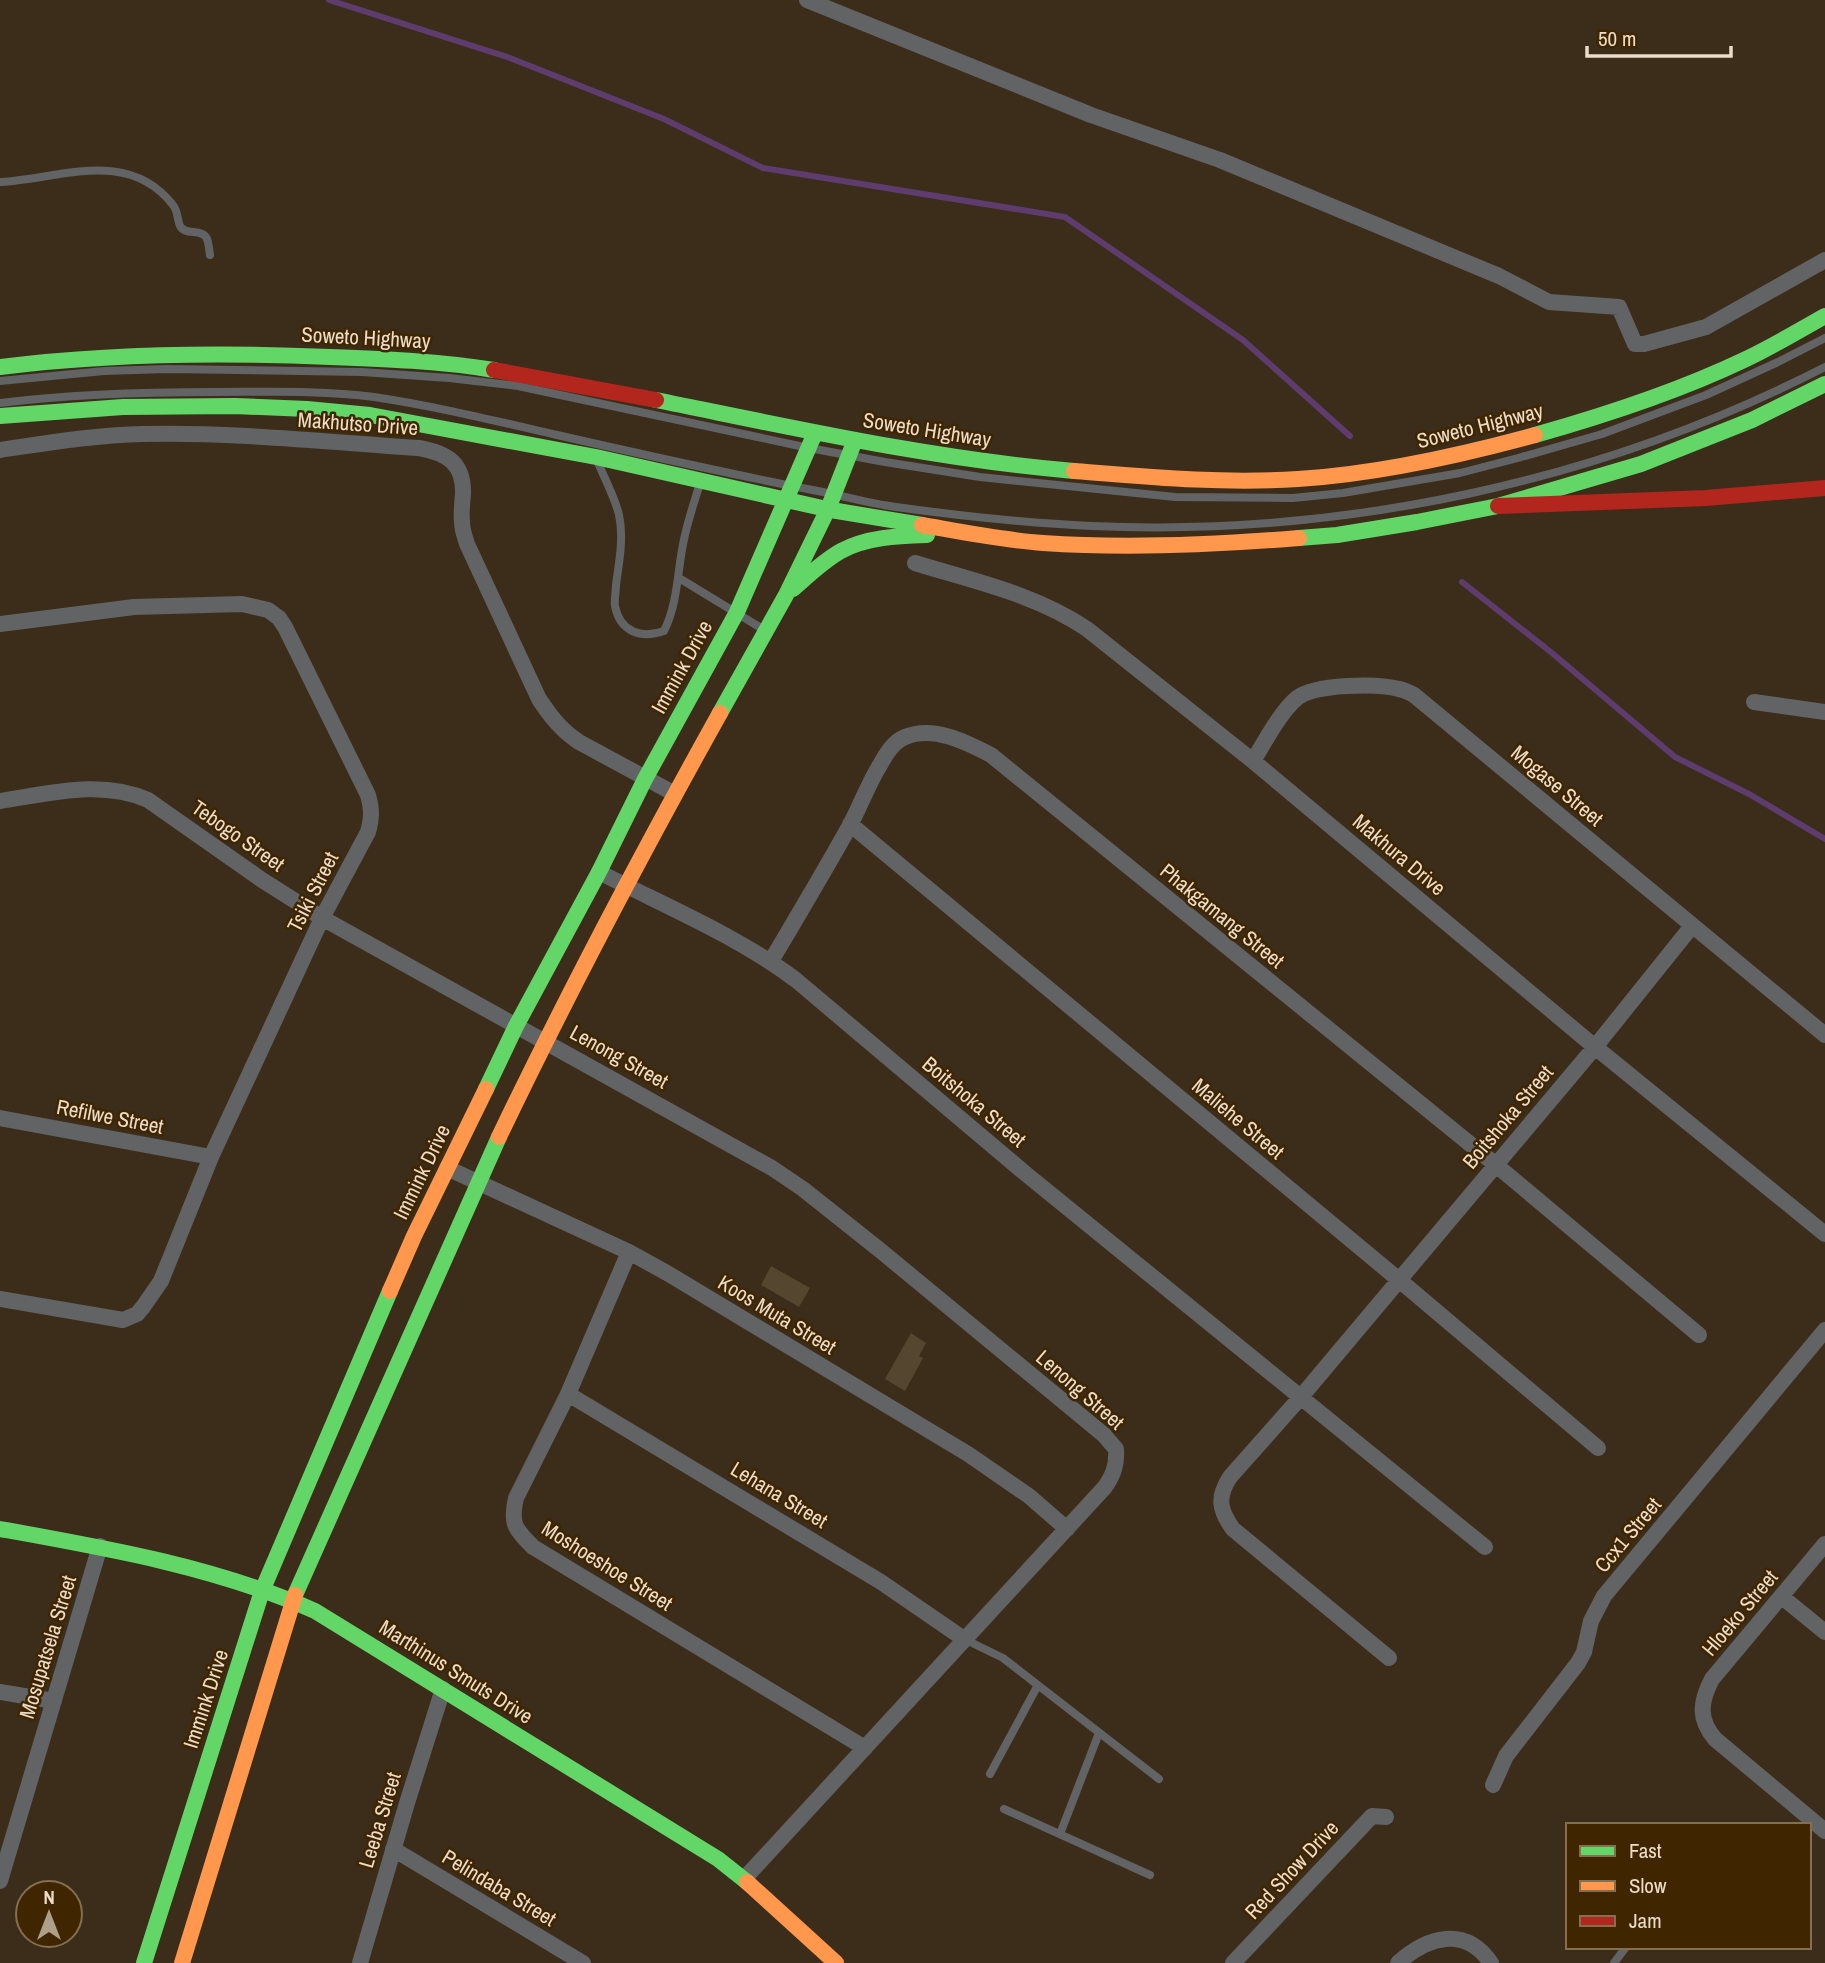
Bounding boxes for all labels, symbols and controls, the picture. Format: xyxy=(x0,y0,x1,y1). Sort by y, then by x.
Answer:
scale bar xyxy=(1587,14,1730,58)
text: 50 m xyxy=(1598,24,1636,53)
street label: Soweto Highway xyxy=(301,320,432,355)
street label: Soweto Highway xyxy=(1414,396,1546,455)
street label: Makhutso Drive xyxy=(297,405,419,442)
street label: Soweto Highway xyxy=(861,405,994,454)
street label: Immink Drive xyxy=(644,615,719,719)
street label: Mogase Street xyxy=(1505,739,1610,833)
street label: Tebogo Street xyxy=(186,793,291,878)
street label: Makhura Drive xyxy=(1347,807,1452,902)
street label: Tsiki Street xyxy=(280,846,345,937)
street label: Phakgamang Street xyxy=(1154,856,1291,975)
street label: Lenong Street xyxy=(565,1018,674,1096)
street label: Boitshoka Street xyxy=(916,1050,1033,1154)
street label: Boitshoka Street xyxy=(1456,1058,1560,1175)
street label: Maliehe Street xyxy=(1186,1072,1291,1166)
street label: Refilwe Street xyxy=(54,1092,166,1141)
street label: Immink Drive xyxy=(386,1119,457,1224)
street label: Koos Muta Street xyxy=(713,1268,842,1361)
street label: Lenong Street xyxy=(1030,1343,1131,1436)
street label: Lehana Street xyxy=(725,1454,833,1535)
street label: Ccx1 Street xyxy=(1588,1491,1668,1578)
street label: Moshoeshoe Street xyxy=(536,1514,678,1618)
street label: Hloeko Street xyxy=(1695,1563,1784,1662)
street label: Mosupatsela Street xyxy=(12,1571,83,1722)
street label: Marthinus Smuts Drive xyxy=(374,1613,539,1731)
street label: Immink Drive xyxy=(176,1646,235,1752)
street label: Leeba Street xyxy=(351,1768,408,1871)
street label: Red Show Drive xyxy=(1238,1814,1345,1925)
legend xyxy=(1566,1823,1811,1949)
text: Fast xyxy=(1629,1836,1662,1865)
street label: Pelindaba Street xyxy=(437,1842,562,1933)
text: Slow xyxy=(1629,1871,1667,1900)
north arrow xyxy=(14,1879,84,1949)
text: N xyxy=(43,1884,55,1910)
text: Jam xyxy=(1629,1906,1662,1935)

